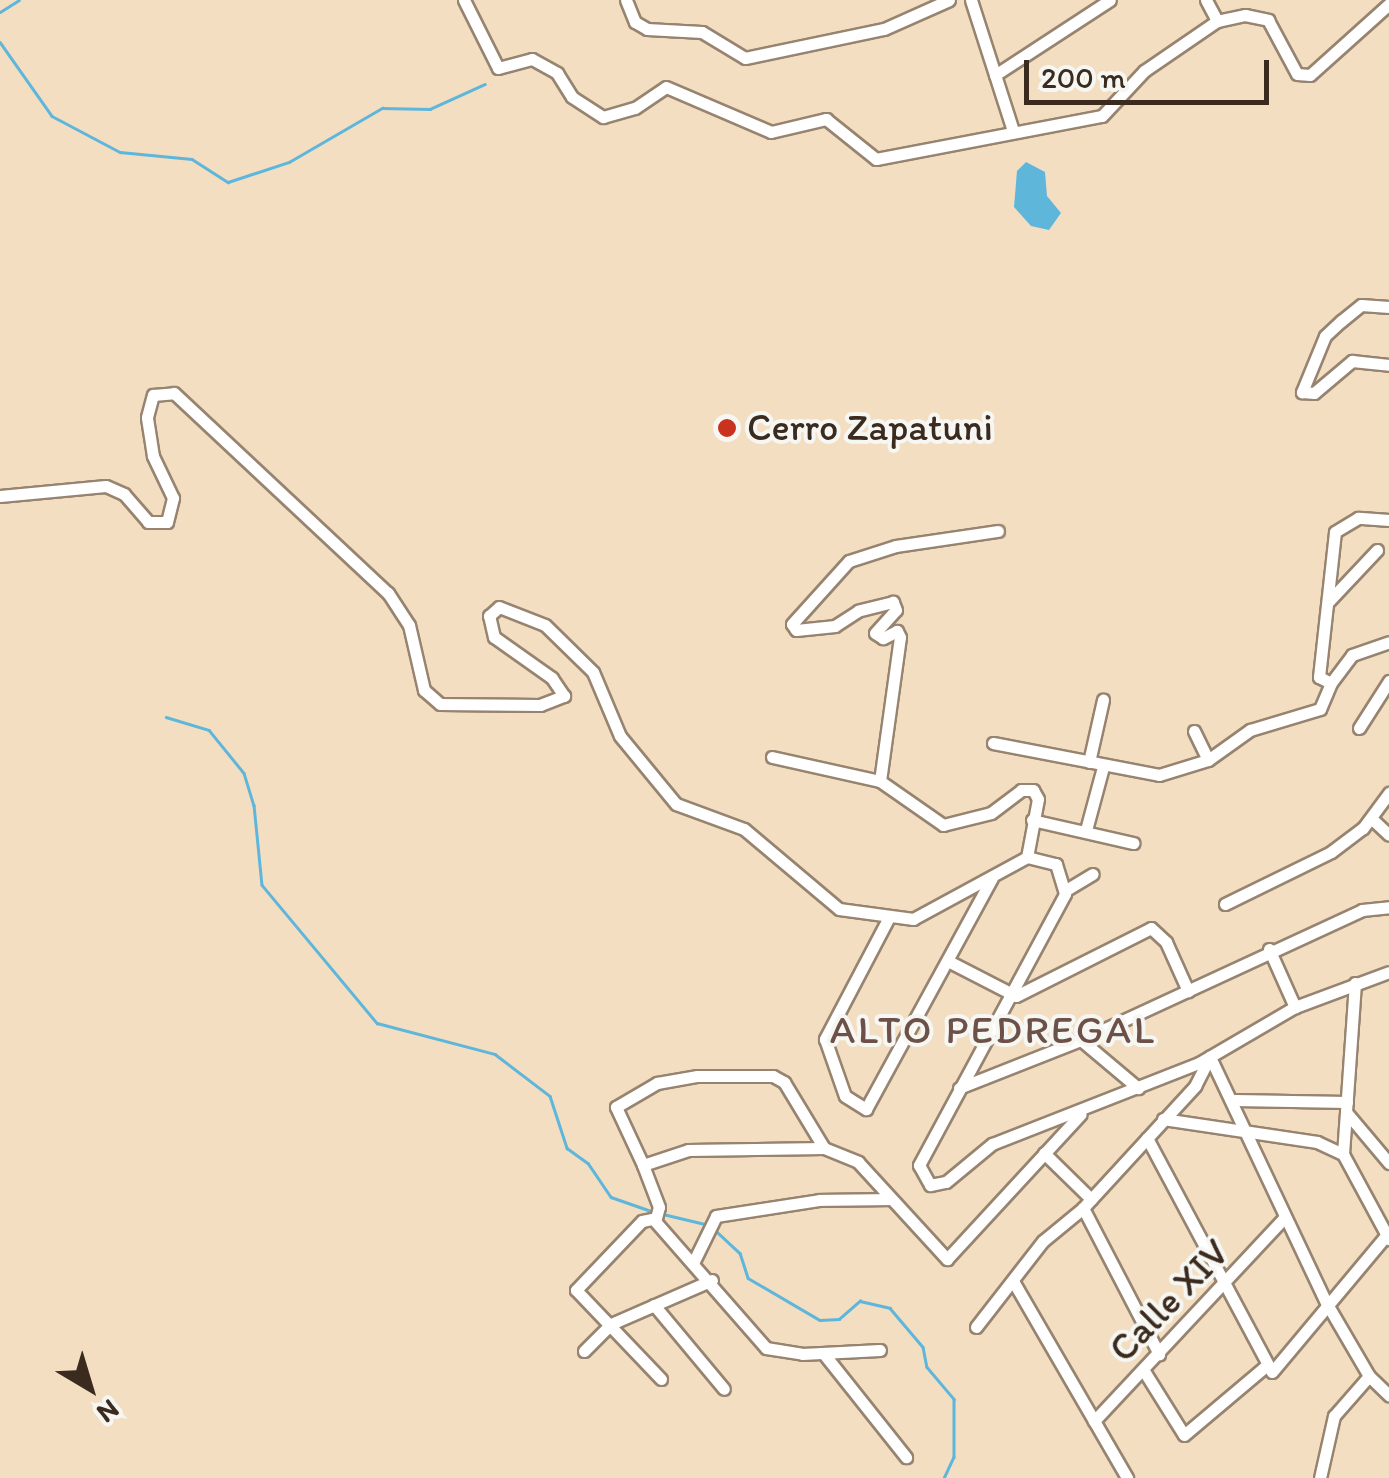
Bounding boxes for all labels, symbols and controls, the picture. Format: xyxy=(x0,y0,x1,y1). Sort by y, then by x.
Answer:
scale bar xyxy=(1029,40,1274,102)
text: 200 m xyxy=(1041,59,1126,96)
place label: Cerro Zapatuni xyxy=(747,405,994,451)
marker: Cerro Zapatuni xyxy=(716,417,738,439)
district label: ALTO PEDREGAL xyxy=(828,1005,1158,1053)
street label: Calle XIV xyxy=(1099,1230,1239,1372)
north arrow xyxy=(40,1338,140,1438)
text: N xyxy=(91,1392,126,1431)

